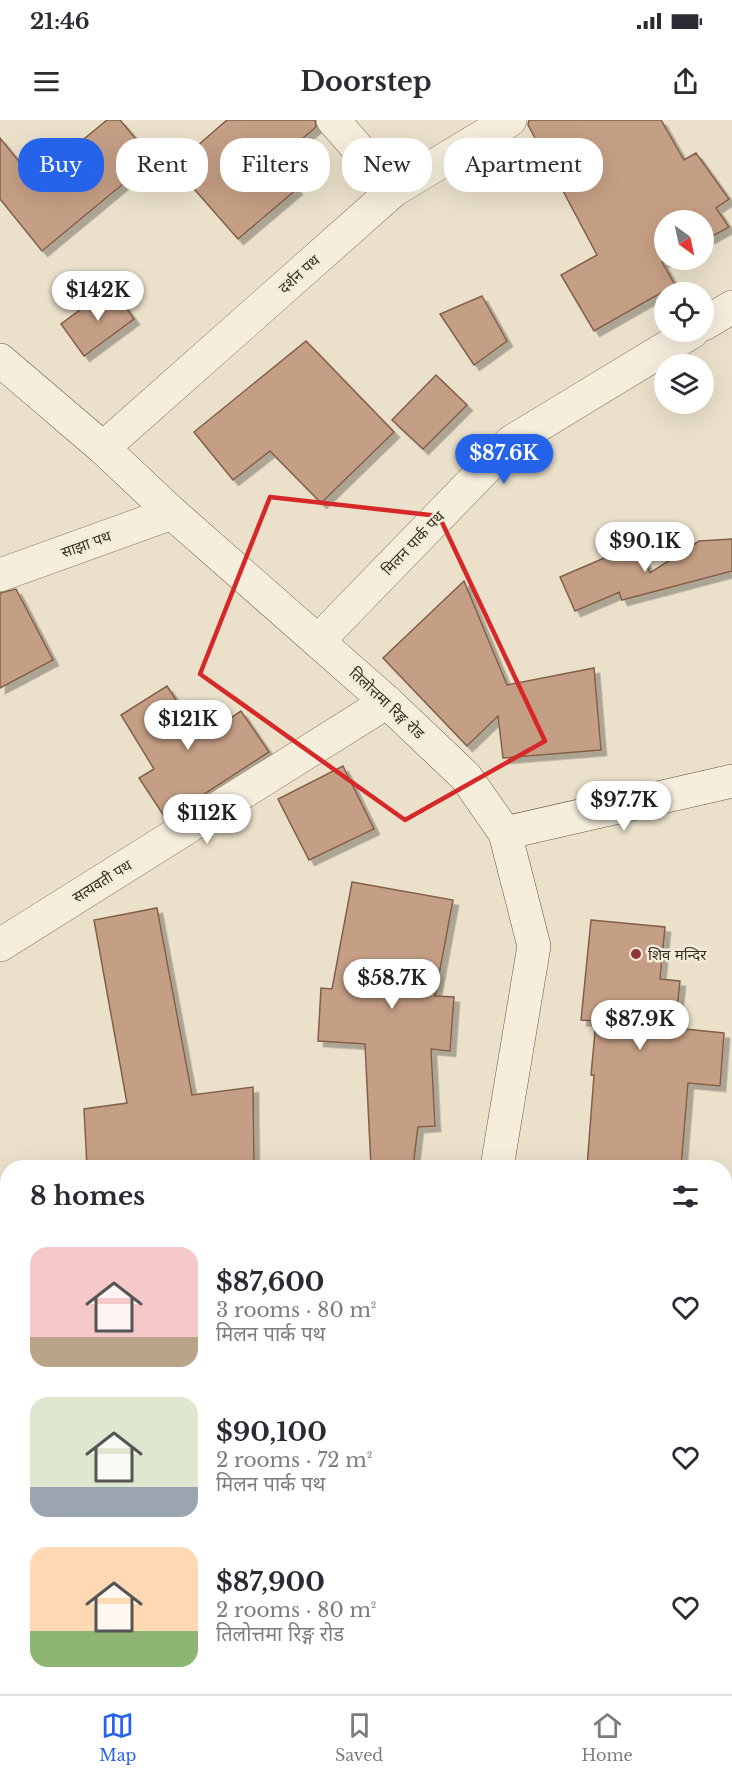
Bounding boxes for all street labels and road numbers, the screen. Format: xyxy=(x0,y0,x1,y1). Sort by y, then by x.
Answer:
street label: दर्शन पथ xyxy=(274,250,324,297)
street label: मिलन पार्क पथ xyxy=(378,507,449,579)
street label: साझा पथ xyxy=(58,526,114,562)
street label: तिलोत्तमा रिङ्ग रोड xyxy=(345,663,429,743)
street label: सत्यवती पथ xyxy=(69,855,136,907)

